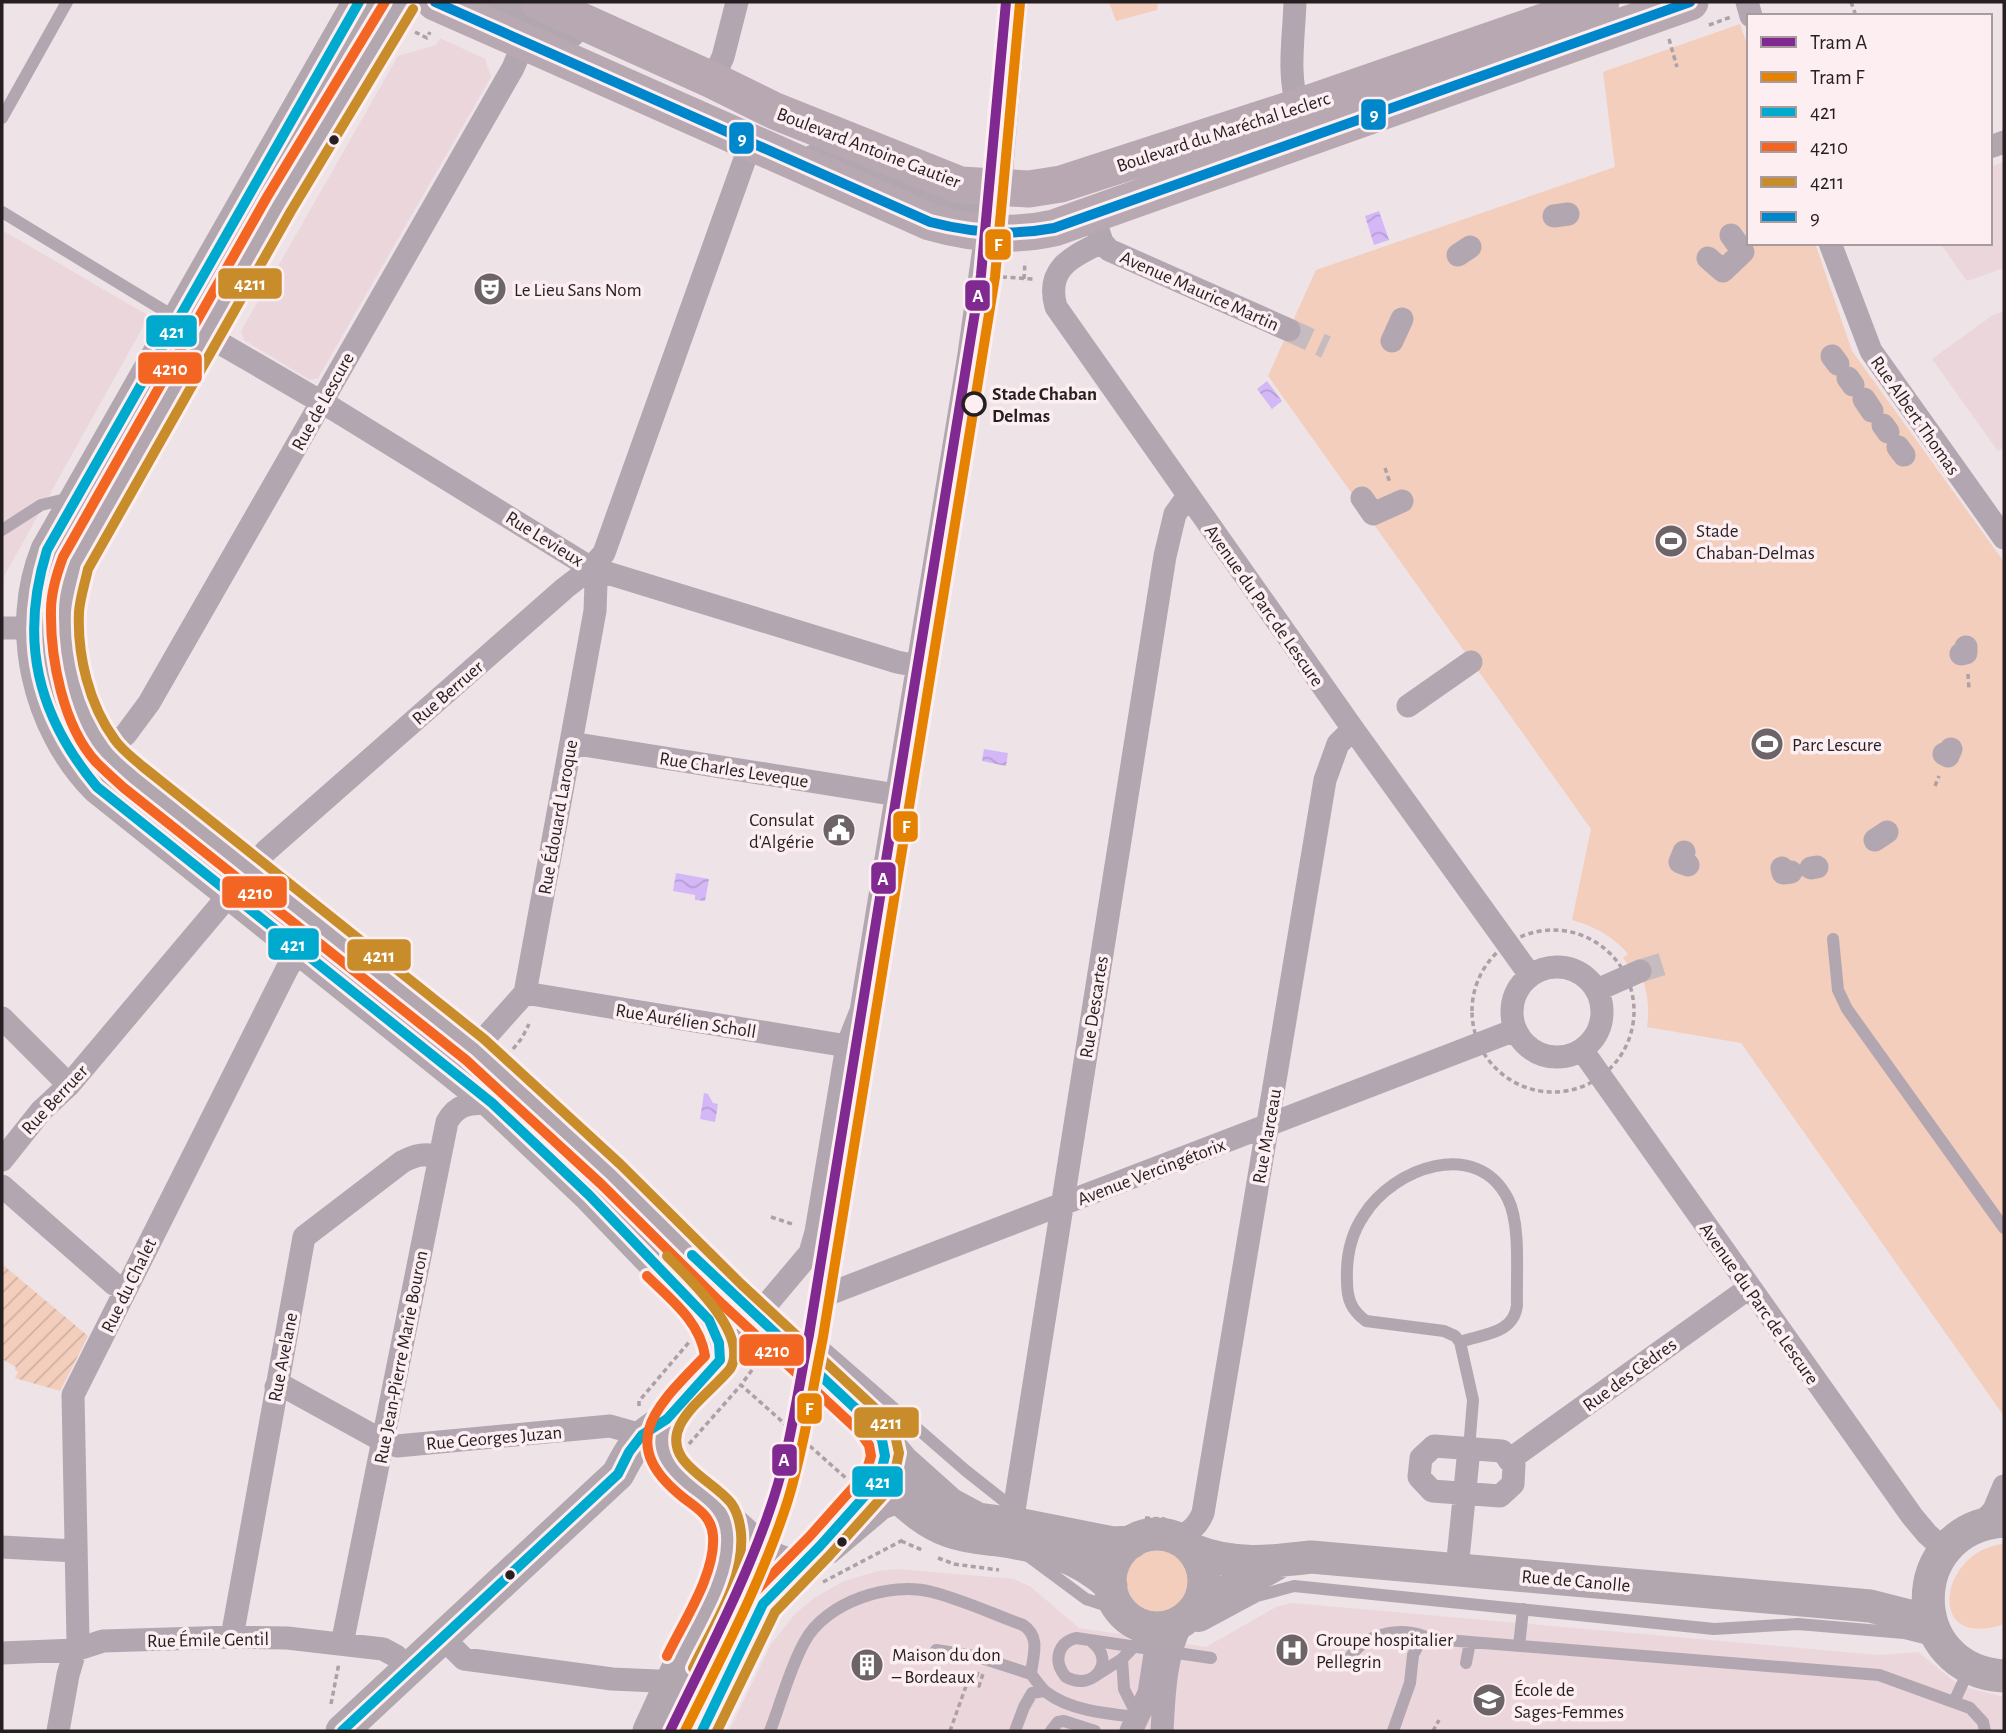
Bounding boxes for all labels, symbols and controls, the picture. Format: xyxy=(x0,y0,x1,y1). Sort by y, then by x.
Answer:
legend xyxy=(1747,14,1992,245)
text: Tram A xyxy=(1810,32,1867,53)
text: Tram F xyxy=(1810,67,1865,88)
street label: Boulevard du Maréchal Leclerc xyxy=(1114,89,1333,176)
line badge: 9 xyxy=(1360,98,1387,131)
text: 421 xyxy=(1810,102,1837,123)
street label: Boulevard Antoine Gautier xyxy=(774,105,963,192)
text: 9 xyxy=(1369,106,1379,125)
line badge: 9 xyxy=(728,121,755,155)
text: 9 xyxy=(737,130,747,149)
unlabelled marker xyxy=(327,133,341,147)
text: 4210 xyxy=(1810,137,1848,158)
text: 4211 xyxy=(1810,172,1844,193)
text: 9 xyxy=(1810,207,1820,228)
line badge: F xyxy=(984,228,1012,261)
text: F xyxy=(994,236,1003,255)
street label: Avenue Maurice Martin xyxy=(1117,248,1282,335)
line badge: 4211 xyxy=(217,267,283,300)
theatre icon: Le Lieu Sans Nom xyxy=(471,270,509,308)
text: 4211 xyxy=(234,275,266,294)
line badge: A xyxy=(964,279,991,312)
place label: Le Lieu Sans Nom xyxy=(514,281,642,300)
text: A xyxy=(972,287,984,306)
line badge: 421 xyxy=(145,314,198,348)
text: 421 xyxy=(159,323,185,342)
street label: Rue de Lescure xyxy=(289,350,358,454)
line badge: 4210 xyxy=(137,351,203,385)
street label: Rue Albert Thomas xyxy=(1867,353,1963,479)
text: 4210 xyxy=(152,360,188,379)
place label: Stade Chaban Delmas xyxy=(992,385,1097,426)
marker: Stade Chaban Delmas xyxy=(962,392,986,416)
street label: Rue Levieux xyxy=(502,508,586,571)
street label: Avenue du Parc de Lescure xyxy=(1201,522,1327,690)
sports icon: Stade Chaban-Delmas xyxy=(1652,522,1690,560)
place label: Stade Chaban-Delmas xyxy=(1696,522,1815,563)
street label: Rue Berruer xyxy=(409,657,487,729)
sports icon: Parc Lescure xyxy=(1748,725,1786,763)
place label: Parc Lescure xyxy=(1792,736,1882,755)
street label: Rue Édouard Laroque xyxy=(534,738,581,896)
street label: Rue Charles Leveque xyxy=(658,749,810,792)
line badge: F xyxy=(892,810,919,843)
place label: Consulat d'Algérie xyxy=(749,811,814,852)
public building icon: Consulat d'Algérie xyxy=(820,811,858,849)
text: F xyxy=(902,818,911,837)
line badge: A xyxy=(870,861,897,895)
text: A xyxy=(877,870,889,889)
line badge: 4210 xyxy=(221,875,288,909)
text: 4210 xyxy=(237,884,273,903)
line badge: 421 xyxy=(267,927,320,961)
text: 421 xyxy=(280,936,306,955)
line badge: 4211 xyxy=(346,938,412,972)
text: 4211 xyxy=(363,947,395,966)
street label: Rue Descartes xyxy=(1077,955,1112,1060)
street label: Rue Aurélien Scholl xyxy=(614,1001,757,1042)
street label: Rue Berruer xyxy=(18,1062,92,1138)
street label: Rue Marceau xyxy=(1250,1087,1285,1185)
street label: Avenue Vercingétorix xyxy=(1075,1135,1228,1209)
street label: Avenue du Parc de Lescure xyxy=(1696,1220,1822,1388)
street label: Rue du Chalet xyxy=(98,1235,160,1336)
street label: Rue Jean-Pierre Marie Bouron xyxy=(371,1249,431,1466)
street label: Rue Avelane xyxy=(265,1311,301,1404)
line badge: 4210 xyxy=(738,1333,805,1367)
street label: Rue des Cèdres xyxy=(1580,1335,1680,1415)
text: 4210 xyxy=(754,1342,790,1361)
line badge: F xyxy=(796,1392,823,1425)
text: F xyxy=(805,1400,814,1419)
line badge: 4211 xyxy=(853,1406,920,1439)
text: 4211 xyxy=(870,1414,902,1433)
street label: Rue Georges Juzan xyxy=(425,1423,563,1454)
line badge: A xyxy=(771,1443,798,1477)
text: A xyxy=(778,1451,790,1470)
line badge: 421 xyxy=(851,1465,904,1498)
text: 421 xyxy=(865,1473,891,1492)
unlabelled marker xyxy=(835,1535,849,1549)
street label: Rue de Canolle xyxy=(1521,1567,1631,1596)
unlabelled marker xyxy=(503,1568,517,1582)
street label: Rue Émile Gentil xyxy=(147,1628,269,1651)
hospital icon: Groupe hospitalier Pellegrin xyxy=(1273,1631,1311,1669)
place label: Groupe hospitalier Pellegrin xyxy=(1316,1631,1453,1672)
building icon: Maison du don – Bordeaux xyxy=(848,1646,886,1684)
place label: Maison du don – Bordeaux xyxy=(891,1646,1001,1687)
place label: École de Sages-Femmes xyxy=(1514,1679,1624,1722)
school or university icon: École de Sages-Femmes xyxy=(1470,1681,1508,1719)

